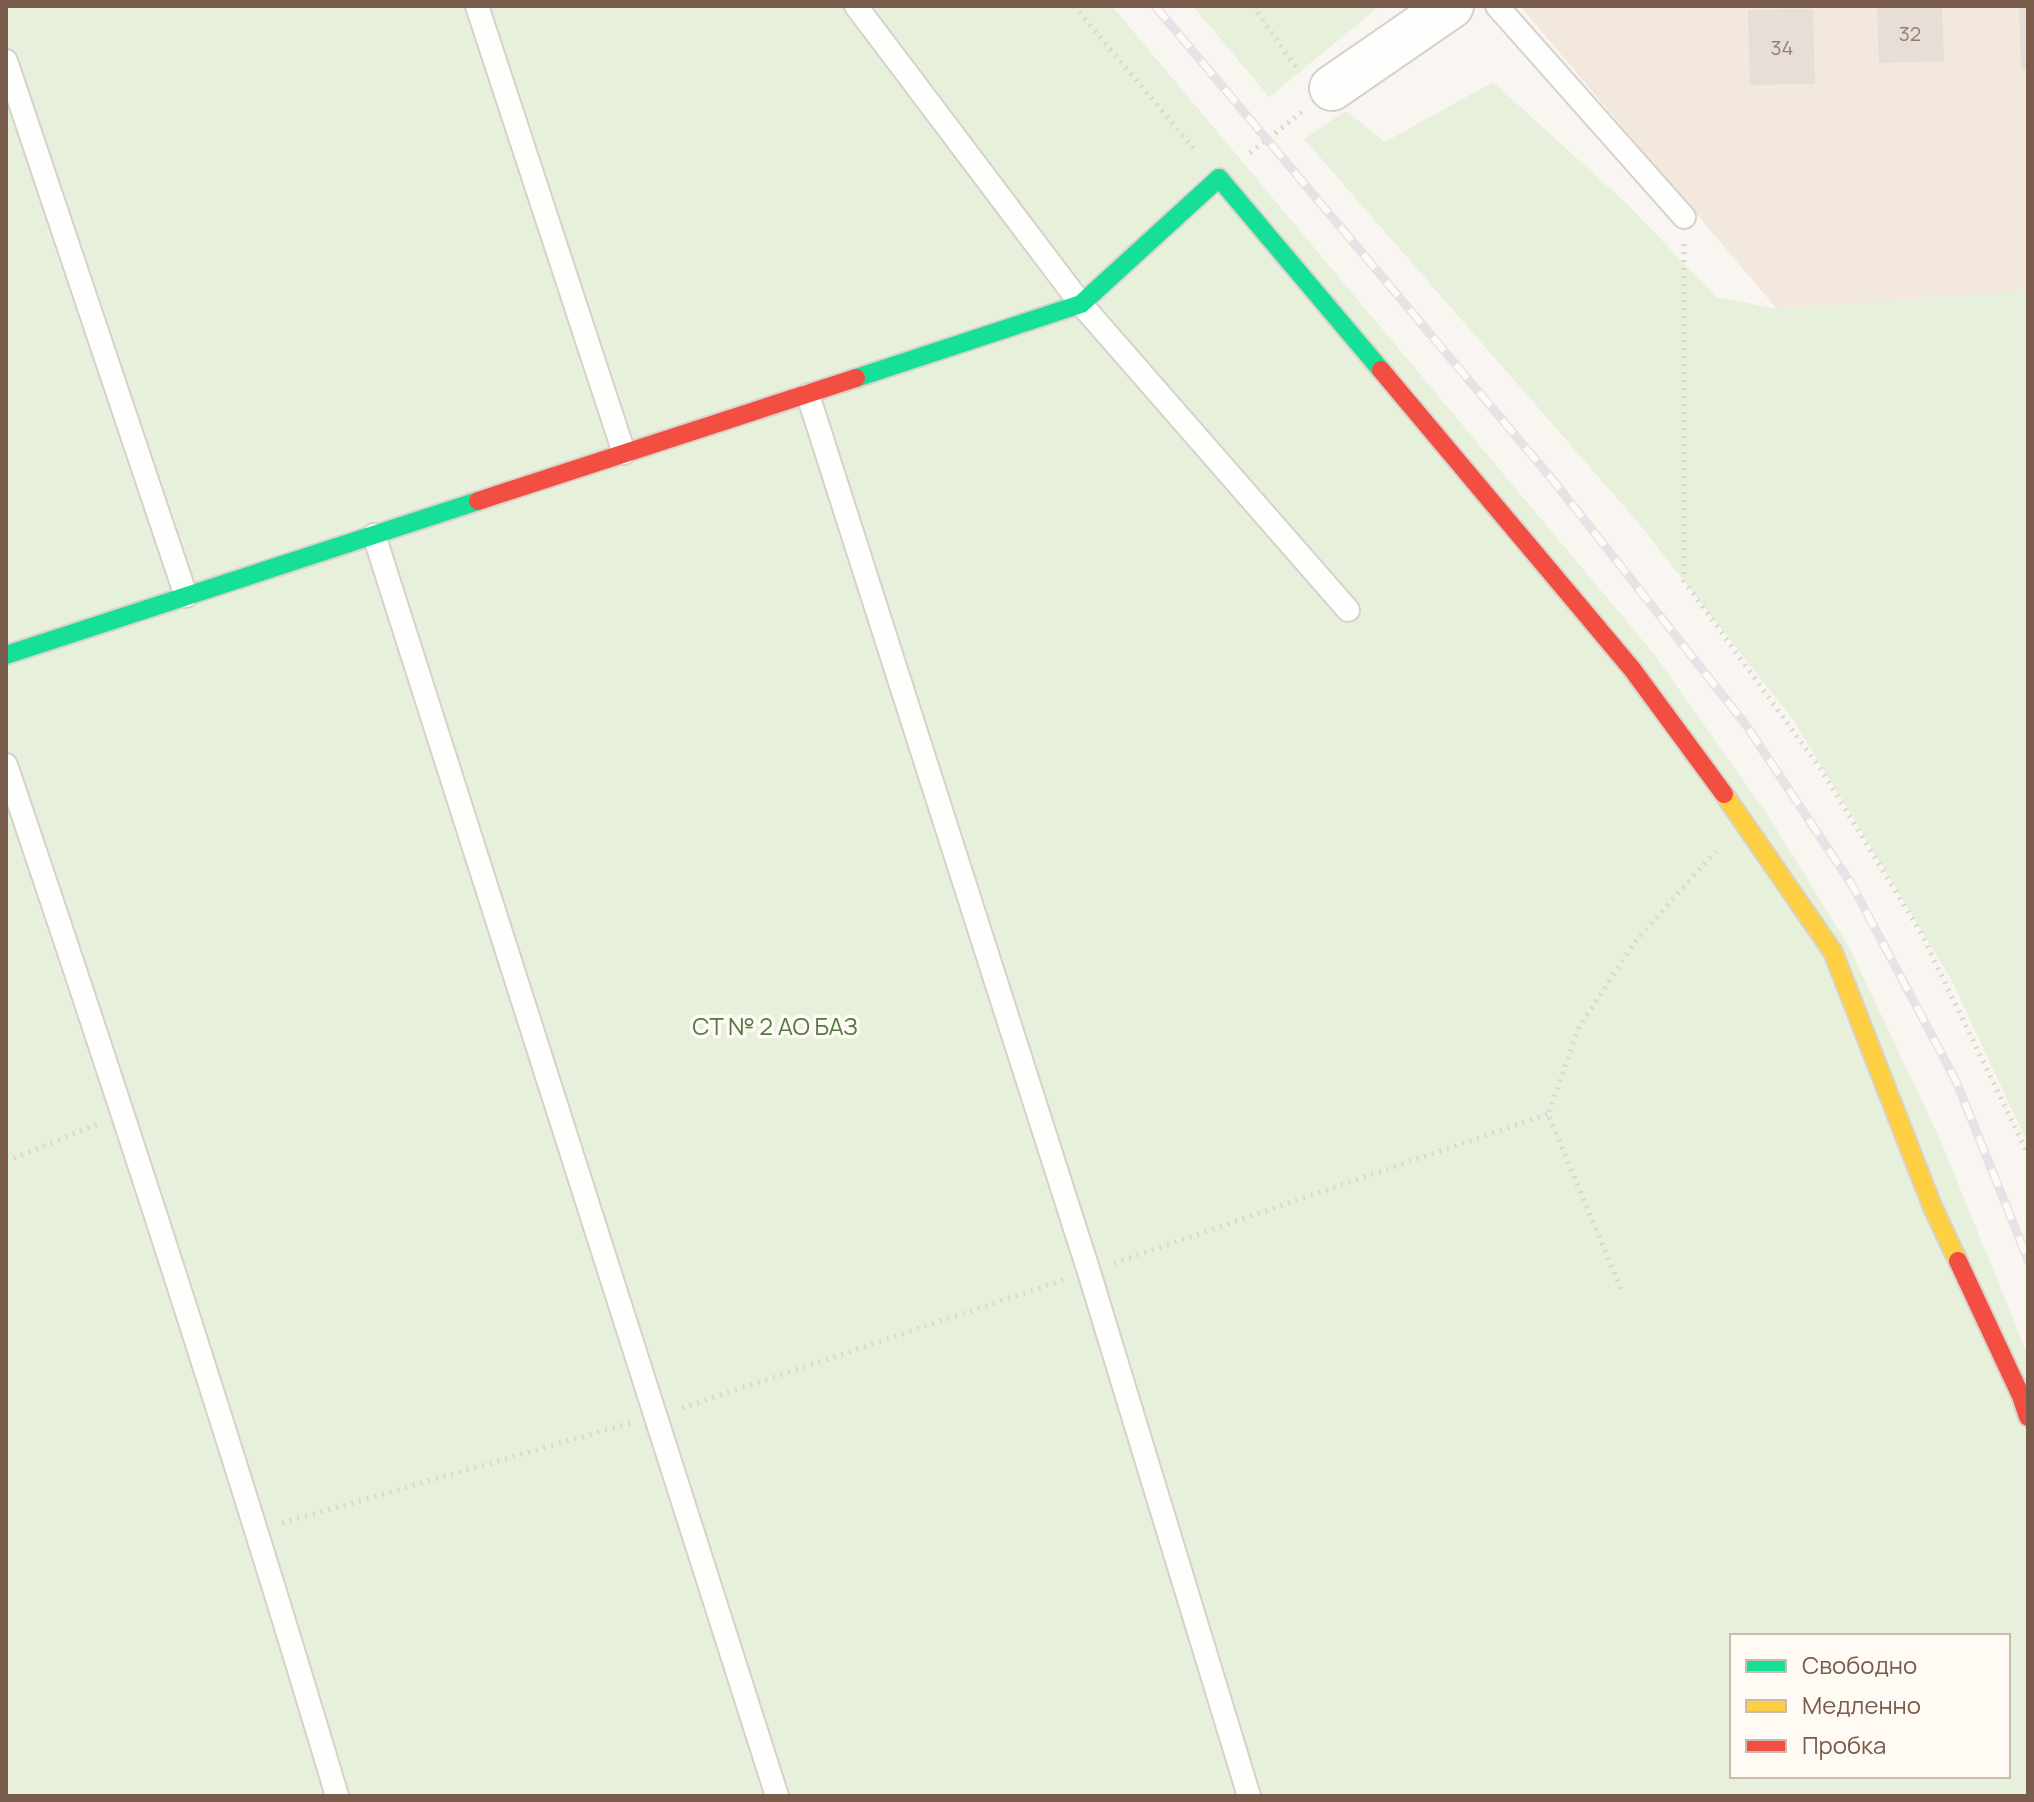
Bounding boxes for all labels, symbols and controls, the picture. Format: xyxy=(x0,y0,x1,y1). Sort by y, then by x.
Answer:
house number: 32 xyxy=(1899,20,1921,47)
house number: 34 xyxy=(1771,34,1793,61)
park label: СТ № 2 АО БАЗ xyxy=(692,1009,858,1042)
legend xyxy=(1730,1634,2010,1778)
text: Свободно xyxy=(1802,1648,1917,1681)
text: Медленно xyxy=(1802,1688,1921,1721)
text: Пробка xyxy=(1802,1728,1886,1761)

